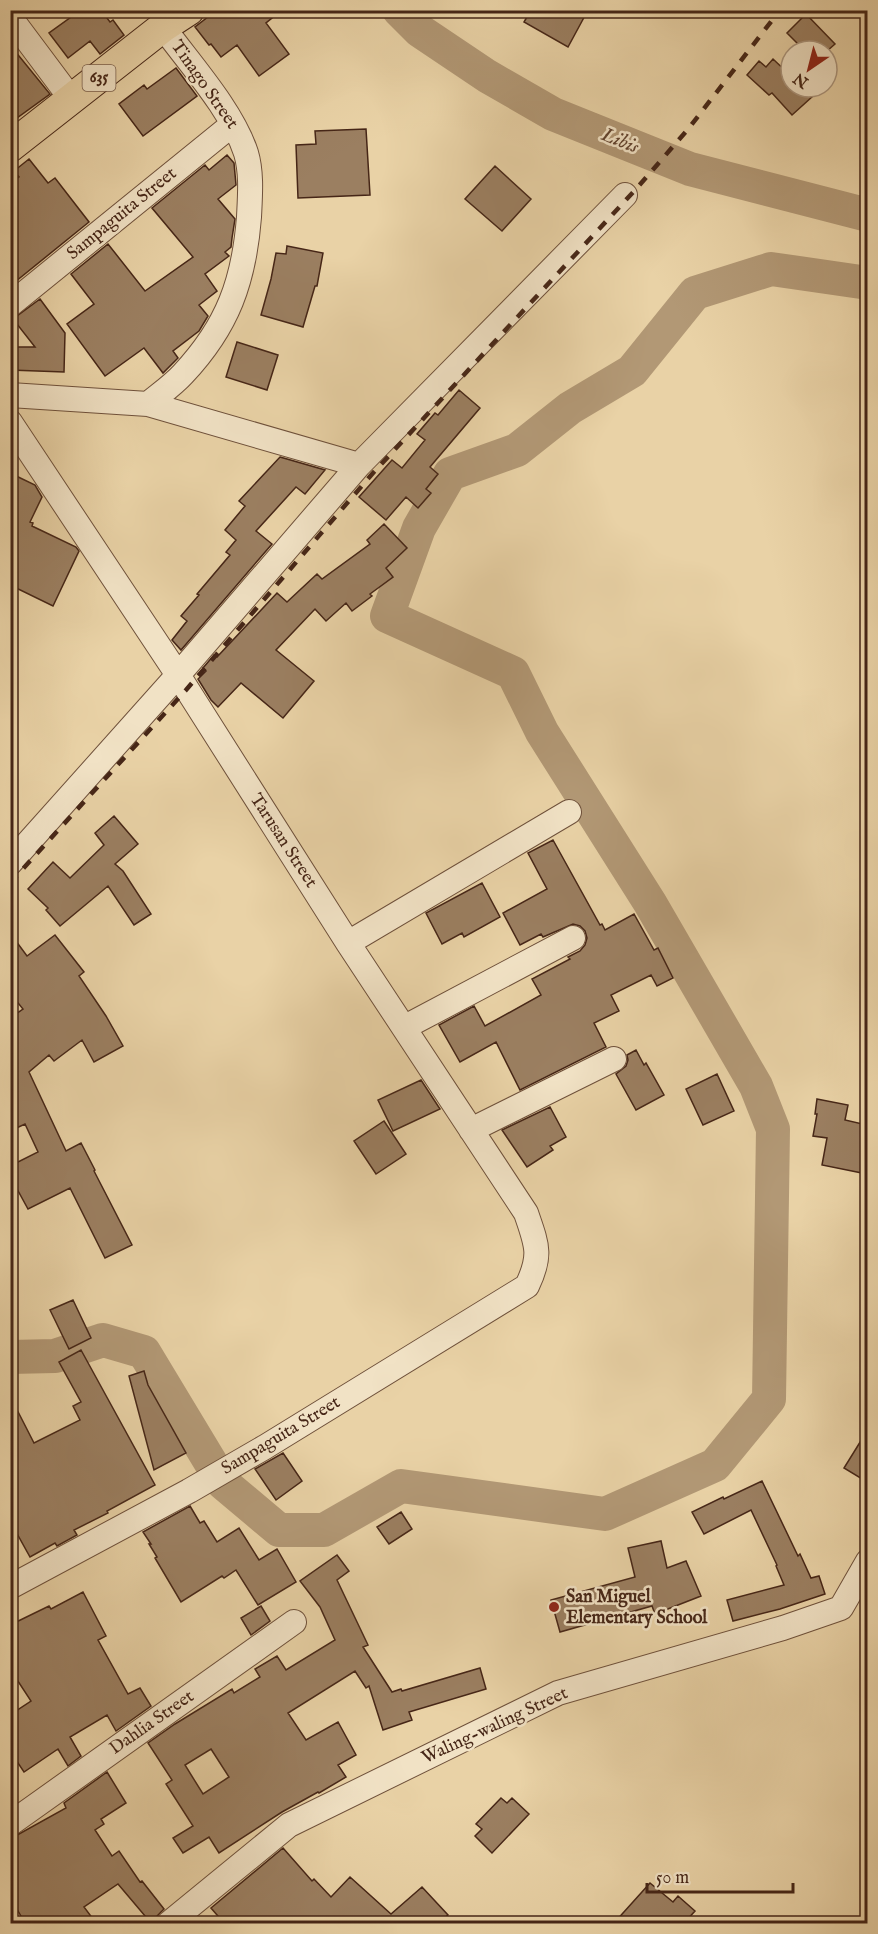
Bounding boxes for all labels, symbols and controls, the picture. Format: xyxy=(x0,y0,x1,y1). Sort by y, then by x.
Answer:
street label: Tinago Street xyxy=(165,36,243,134)
north arrow xyxy=(779,39,839,99)
road number: 635 xyxy=(82,65,116,91)
text: N xyxy=(790,67,814,92)
water label: Libis xyxy=(597,122,643,160)
street label: Sampaguita Street xyxy=(62,163,182,265)
street label: Tarusan Street xyxy=(244,790,322,892)
street label: Sampaguita Street xyxy=(217,1391,345,1481)
place label: San Miguel Elementary School xyxy=(566,1586,708,1630)
marker: San Miguel Elementary School xyxy=(547,1600,561,1614)
street label: Waling-waling Street xyxy=(418,1682,572,1770)
street label: Dahlia Street xyxy=(105,1685,199,1761)
scale bar xyxy=(647,1856,792,1894)
text: 50 m xyxy=(656,1867,689,1890)

